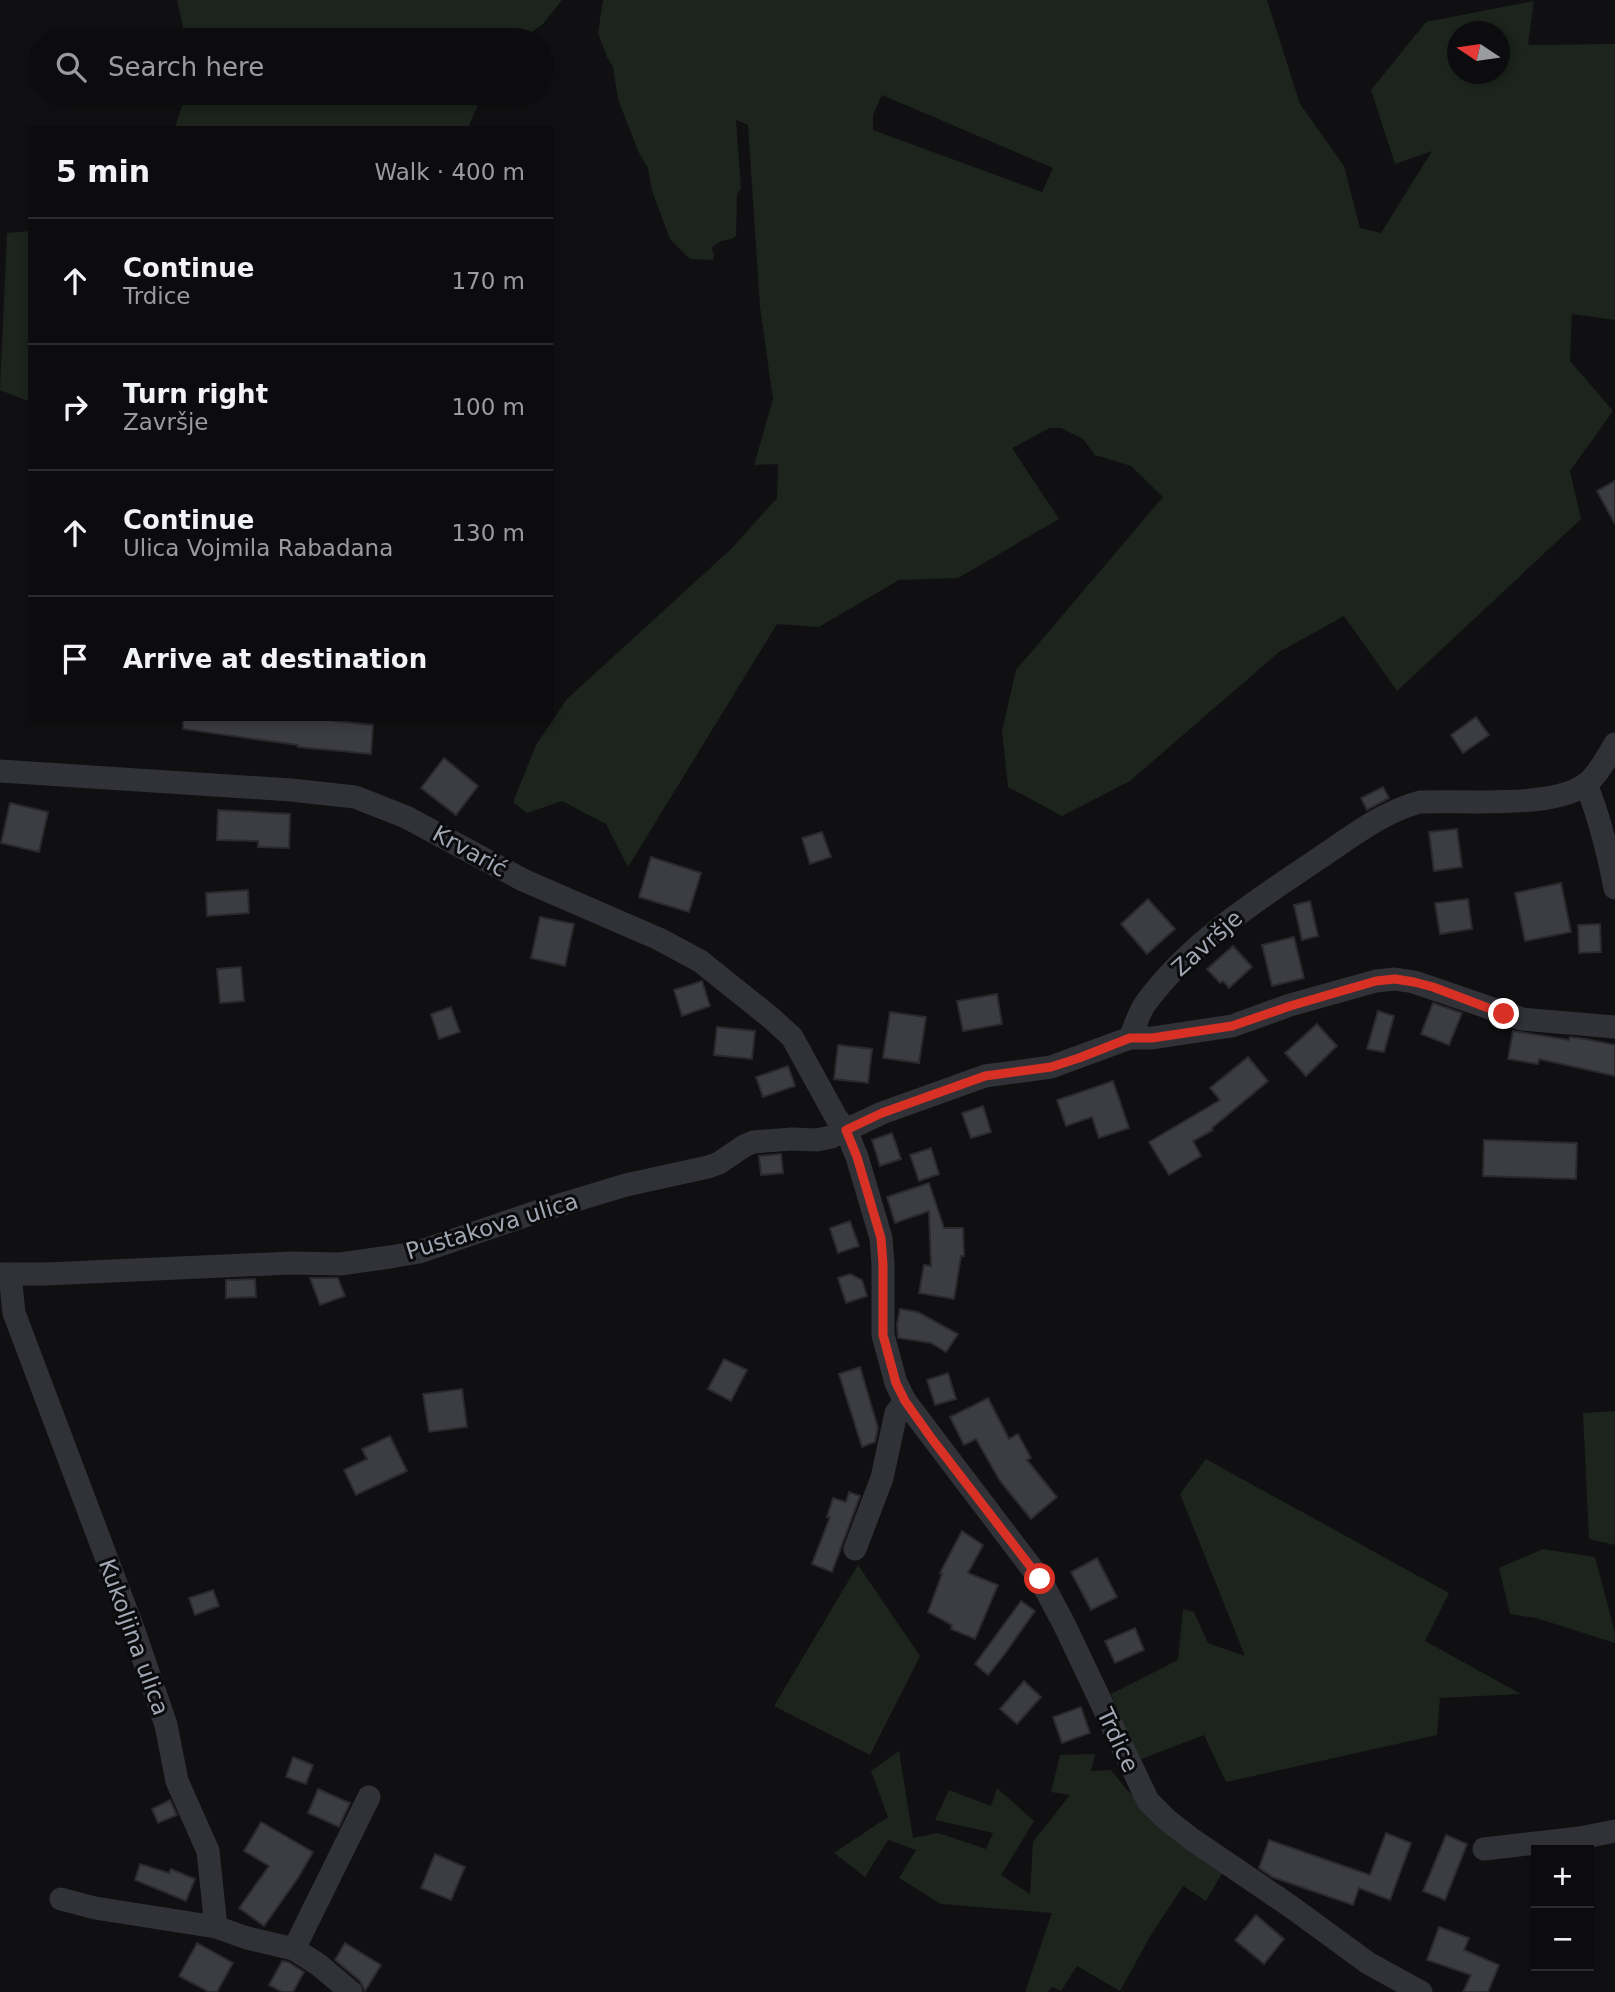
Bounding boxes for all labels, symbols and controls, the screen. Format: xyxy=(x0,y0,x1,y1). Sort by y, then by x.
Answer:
north arrow xyxy=(1447,21,1510,84)
search box xyxy=(28,28,553,105)
icon: search xyxy=(52,48,90,86)
text: Search here xyxy=(108,52,264,82)
text: 5 min xyxy=(56,154,150,189)
text: Walk · 400 m xyxy=(374,159,525,185)
text: Continue xyxy=(123,253,254,283)
icon: ahead xyxy=(56,262,94,300)
text: 170 m xyxy=(451,268,525,294)
text: Trdice xyxy=(123,283,191,309)
text: Turn right xyxy=(123,379,268,409)
icon: right xyxy=(56,388,94,426)
text: 100 m xyxy=(451,394,525,420)
text: Završje xyxy=(123,409,208,435)
text: Continue xyxy=(123,505,254,535)
icon: ahead xyxy=(56,514,94,552)
text: 130 m xyxy=(451,520,525,546)
text: Ulica Vojmila Rabadana xyxy=(123,535,393,561)
icon: arrive xyxy=(56,640,94,678)
text: Arrive at destination xyxy=(123,644,427,674)
street label: Krvarić xyxy=(428,820,512,882)
street label: Završje xyxy=(1167,905,1247,981)
route end xyxy=(1488,998,1519,1029)
street label: Pustakova ulica xyxy=(403,1187,581,1265)
street label: Kukoljina ulica xyxy=(94,1555,174,1719)
route start xyxy=(1024,1563,1055,1594)
street label: Trdice xyxy=(1092,1703,1144,1776)
map controls xyxy=(1531,1845,1594,1971)
button: + xyxy=(1531,1845,1594,1908)
button: − xyxy=(1531,1908,1594,1971)

